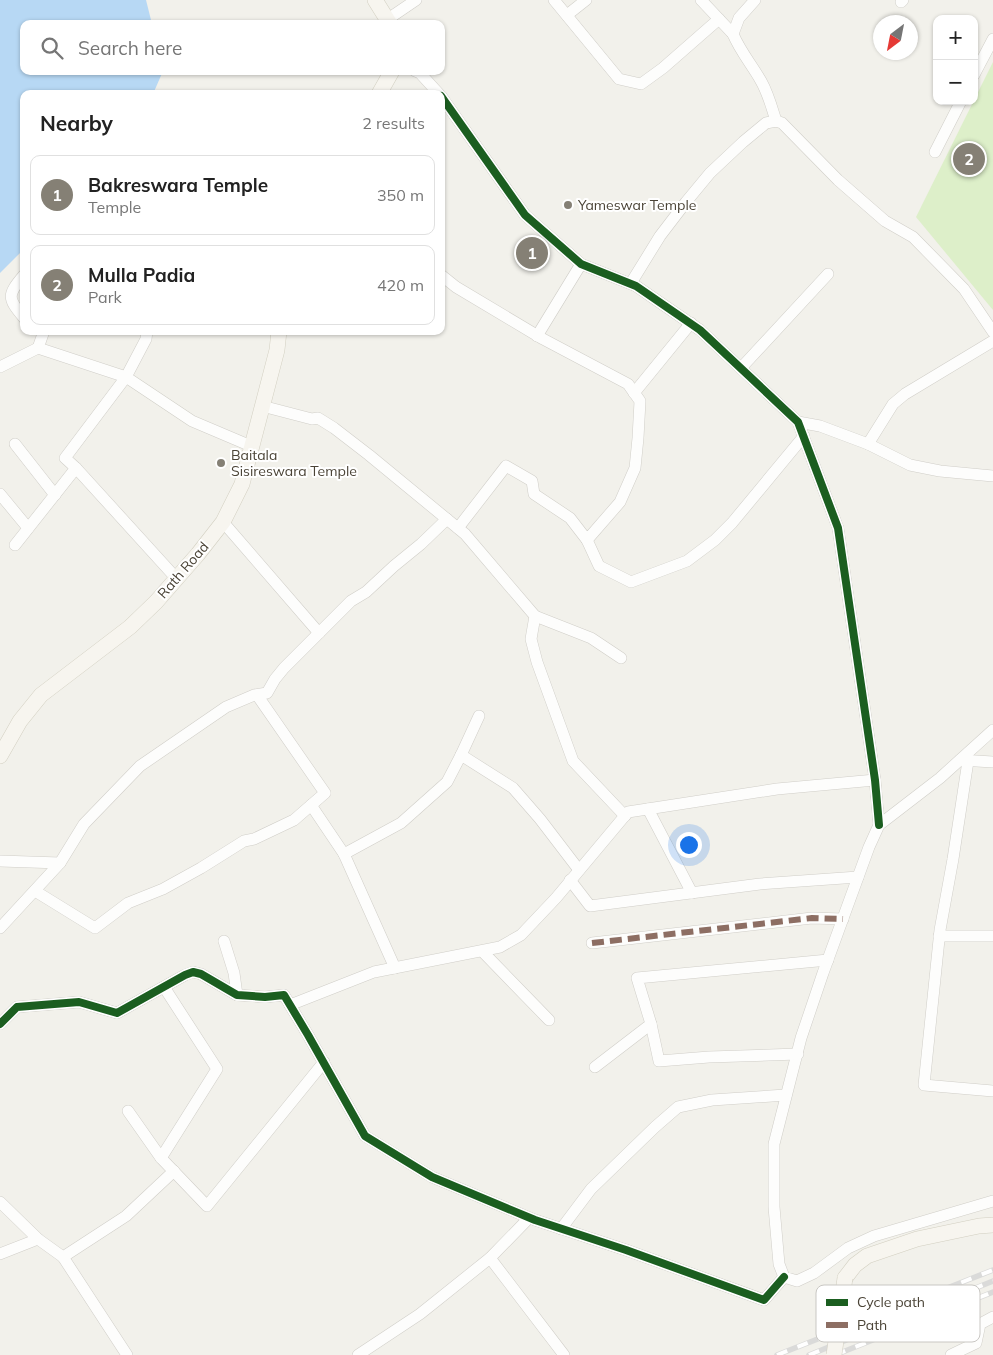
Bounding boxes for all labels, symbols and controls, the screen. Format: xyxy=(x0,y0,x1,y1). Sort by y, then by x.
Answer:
north arrow xyxy=(873,15,918,60)
map controls xyxy=(933,15,978,105)
button: + xyxy=(933,15,978,60)
search box xyxy=(20,20,445,75)
icon: search xyxy=(38,34,66,62)
text: Search here xyxy=(78,36,182,60)
button: − xyxy=(933,60,978,105)
text: Nearby xyxy=(40,110,113,136)
text: 2 results xyxy=(362,113,425,133)
pin: 2 xyxy=(953,140,985,178)
text: Bakreswara Temple xyxy=(88,173,268,197)
text: 1 xyxy=(52,185,62,205)
text: 350 m xyxy=(377,185,424,205)
place label: Yameswar Temple xyxy=(577,196,696,214)
text: Temple xyxy=(88,197,141,217)
marker: Yameswar Temple xyxy=(562,199,574,211)
pin: 1 xyxy=(516,234,548,272)
text: Mulla Padia xyxy=(88,263,195,287)
text: 2 xyxy=(52,275,62,295)
text: 420 m xyxy=(377,275,424,295)
text: Park xyxy=(88,287,122,307)
place label: Baitala Sisireswara Temple xyxy=(231,446,357,480)
marker: Baitala Sisireswara Temple xyxy=(215,457,227,469)
street label: Rath Road xyxy=(154,538,212,602)
your location xyxy=(676,832,702,858)
legend xyxy=(816,1285,980,1342)
text: Cycle path xyxy=(857,1293,925,1311)
text: Path xyxy=(857,1316,887,1334)

